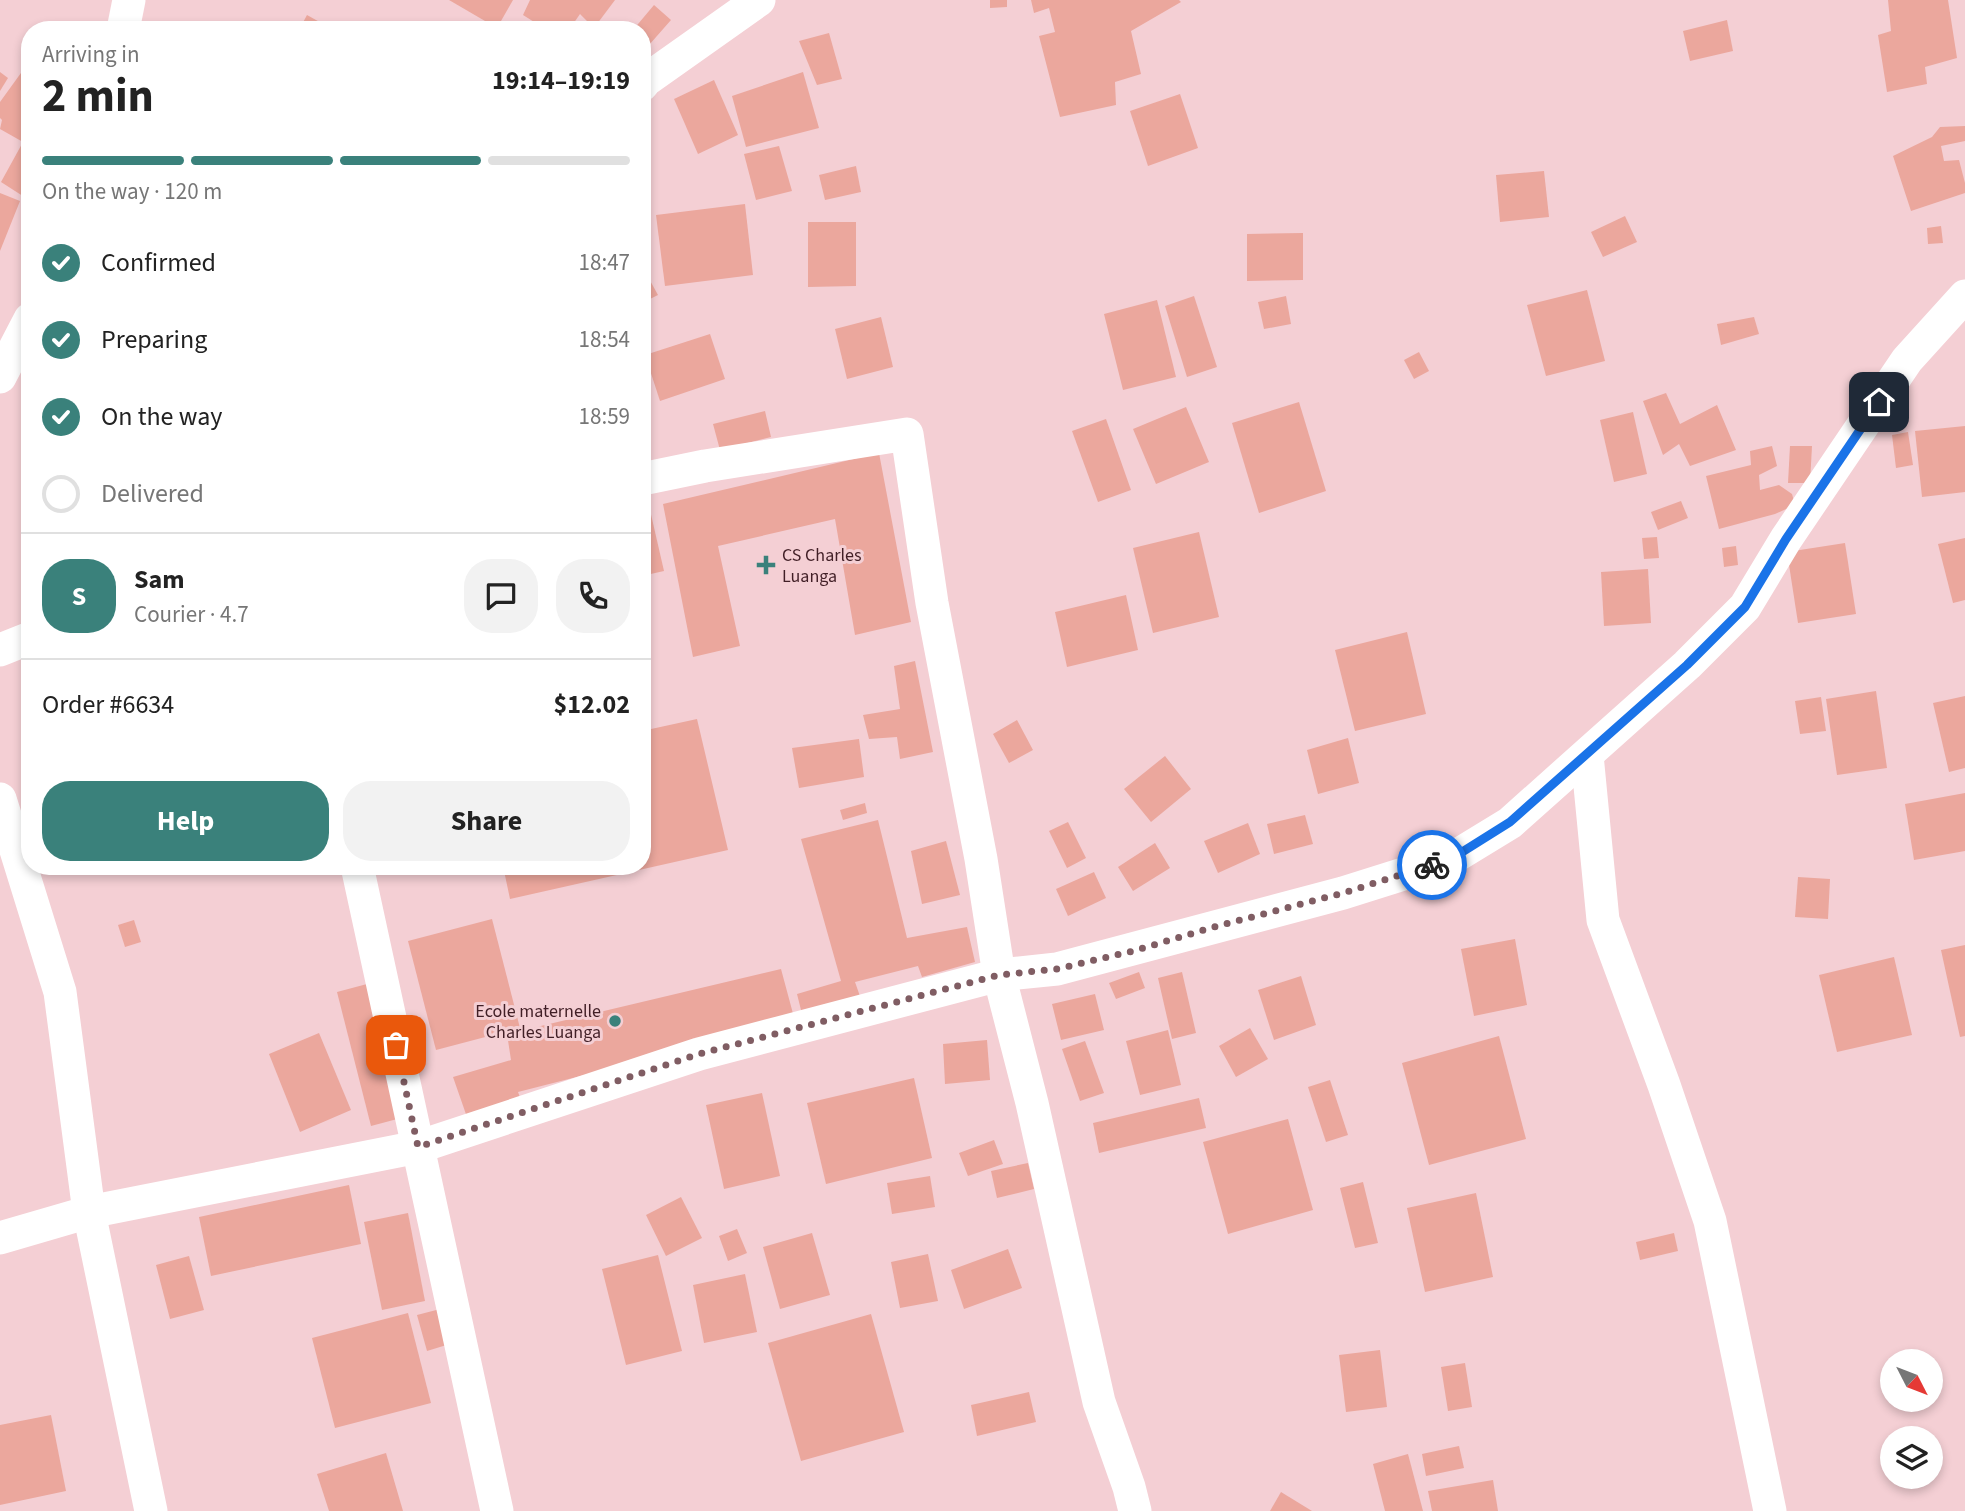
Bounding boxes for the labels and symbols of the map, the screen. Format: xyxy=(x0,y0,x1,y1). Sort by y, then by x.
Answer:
pin xyxy=(1849,372,1909,432)
place label: CS Charles Luanga xyxy=(782,543,862,589)
marker: CS Charles Luanga xyxy=(756,555,776,575)
courier xyxy=(1397,830,1467,900)
place label: Ecole maternelle Charles Luanga xyxy=(475,999,601,1045)
marker: Ecole maternelle Charles Luanga xyxy=(607,1013,623,1029)
pin xyxy=(366,1015,426,1075)
north arrow xyxy=(1880,1349,1942,1412)

